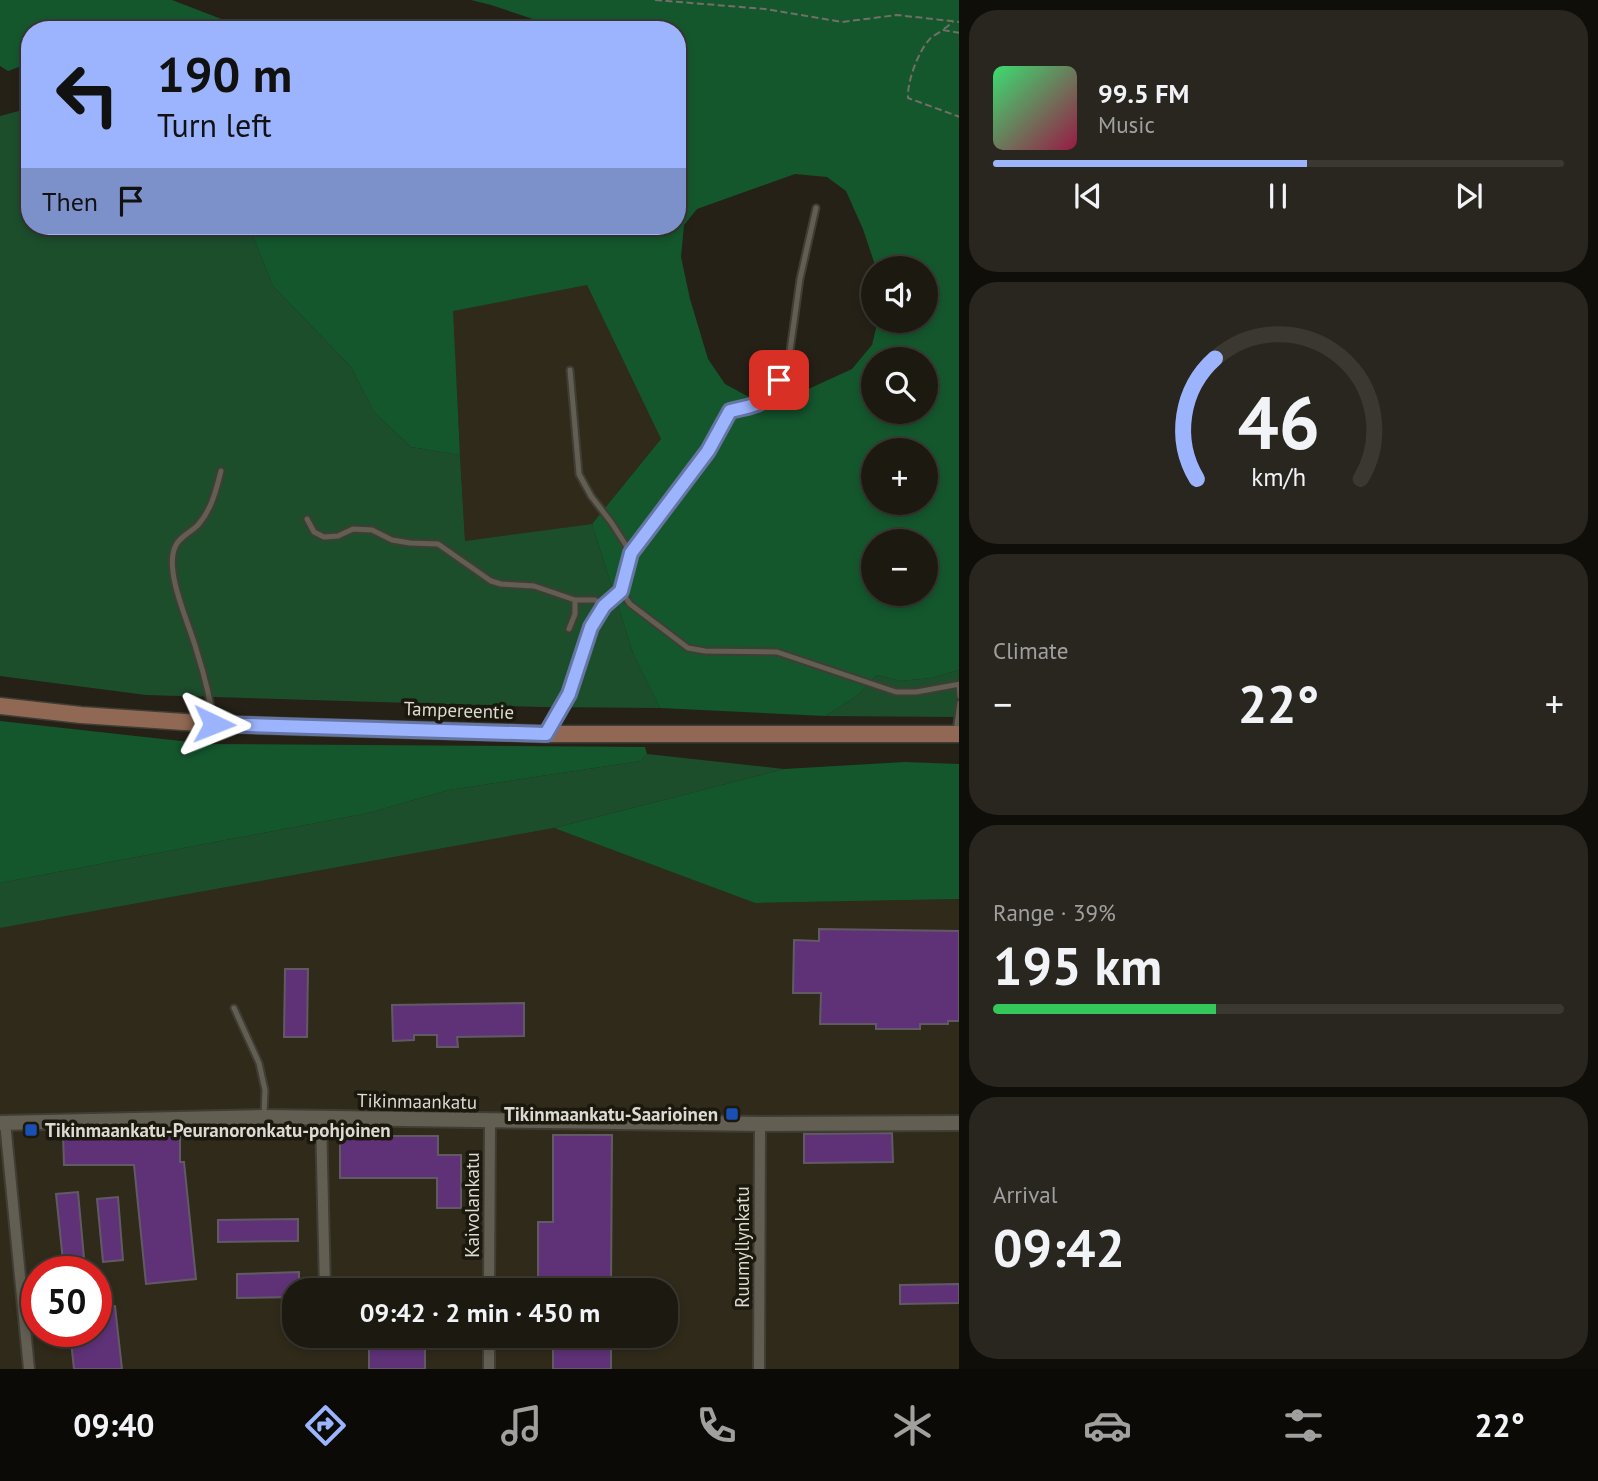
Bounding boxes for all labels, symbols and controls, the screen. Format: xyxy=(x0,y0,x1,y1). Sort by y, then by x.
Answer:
text: 190 m xyxy=(157,42,292,106)
icon: left xyxy=(42,49,133,140)
text: 99.5 FM xyxy=(1098,77,1189,110)
text: Turn left xyxy=(157,104,272,146)
text: Music xyxy=(1098,110,1155,139)
icon: previous xyxy=(1069,177,1107,215)
icon: pause xyxy=(1259,177,1297,215)
icon: next xyxy=(1450,177,1488,215)
icon: arrive xyxy=(112,182,150,220)
text: Then xyxy=(42,185,98,218)
map controls xyxy=(861,256,938,606)
button: sound xyxy=(861,256,938,333)
button: search xyxy=(861,347,938,424)
pin xyxy=(749,350,809,410)
icon: arrive xyxy=(760,361,798,399)
text: 46 xyxy=(1237,375,1320,469)
button: + xyxy=(861,438,938,515)
text: km/h xyxy=(1251,460,1306,492)
button: − xyxy=(861,529,938,606)
text: Climate xyxy=(993,636,1068,665)
text: 22° xyxy=(1238,670,1319,737)
text: − xyxy=(993,679,1012,728)
text: + xyxy=(1545,679,1564,728)
position arrow xyxy=(177,687,251,761)
street label: Tampereentie xyxy=(403,696,515,724)
text: Range · 39% xyxy=(993,898,1116,927)
text: 195 km xyxy=(993,932,1162,999)
street label: Tikinmaankatu xyxy=(357,1088,477,1114)
place label: Tikinmaankatu-Saarioinen xyxy=(504,1102,718,1126)
marker: Tikinmaankatu-Saarioinen xyxy=(724,1106,740,1122)
place label: Tikinmaankatu-Peuranoronkatu-pohjoinen xyxy=(45,1118,391,1142)
marker: Tikinmaankatu-Peuranoronkatu-pohjoinen xyxy=(23,1122,39,1138)
street label: Kaivolankatu xyxy=(460,1152,484,1258)
text: Arrival xyxy=(993,1180,1057,1209)
street label: Ruumyllynkatu xyxy=(730,1186,754,1308)
text: 09:42 xyxy=(993,1214,1125,1281)
speed limit sign: 50 xyxy=(21,1256,112,1347)
text: 09:42 · 2 min · 450 m xyxy=(360,1296,600,1329)
icon: directions xyxy=(301,1401,350,1450)
icon: music xyxy=(497,1401,546,1450)
icon: phone xyxy=(692,1401,741,1450)
icon: climate xyxy=(888,1401,937,1450)
icon: car xyxy=(1083,1401,1132,1450)
icon: filters xyxy=(1279,1401,1328,1450)
text: 09:40 xyxy=(73,1404,154,1446)
text: 22° xyxy=(1474,1404,1525,1446)

